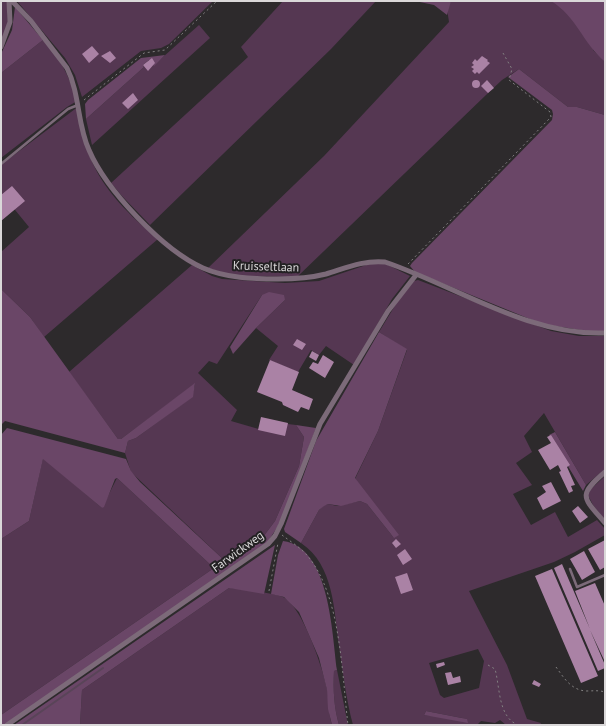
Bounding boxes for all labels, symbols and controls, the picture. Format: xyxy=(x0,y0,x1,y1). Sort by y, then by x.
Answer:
street label: Kruisseltlaan xyxy=(233,259,299,275)
street label: Farwickweg xyxy=(209,528,267,576)

